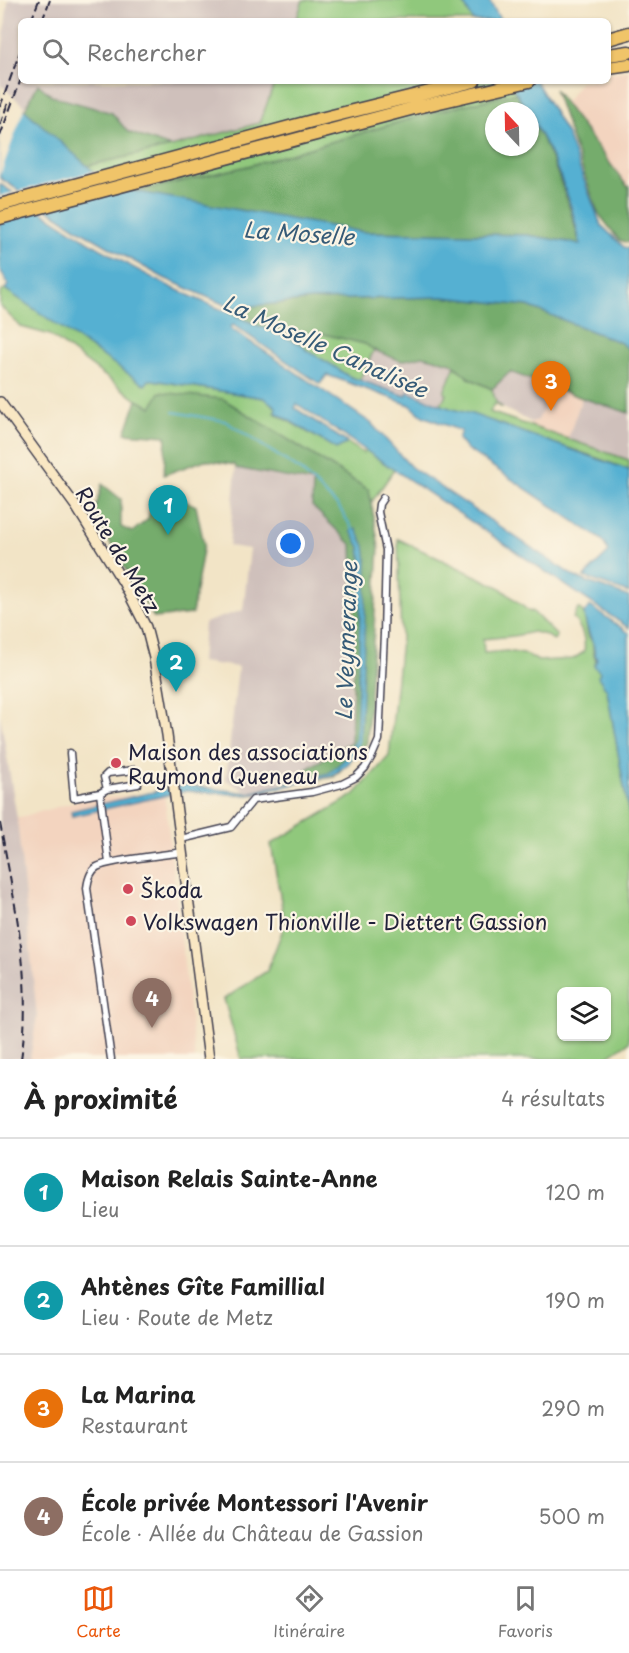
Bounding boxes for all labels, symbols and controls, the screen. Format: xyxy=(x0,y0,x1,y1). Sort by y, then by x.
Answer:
search box xyxy=(18,18,611,84)
icon: search xyxy=(39,35,72,68)
text: Rechercher xyxy=(87,35,206,68)
north arrow xyxy=(485,102,539,156)
water label: La Moselle xyxy=(242,212,357,252)
water label: La Moselle Canalisée xyxy=(218,285,434,405)
pin: 3 xyxy=(532,362,570,411)
street label: Route de Metz xyxy=(69,480,169,618)
pin: 1 xyxy=(148,486,188,535)
your location xyxy=(276,529,305,558)
water label: Le Veymerange xyxy=(326,560,364,721)
pin: 2 xyxy=(156,642,195,692)
place label: Maison des associations Raymond Queneau xyxy=(128,735,368,791)
marker: Maison des associations Raymond Queneau xyxy=(109,756,123,770)
place label: Škoda xyxy=(140,873,203,905)
marker: Škoda xyxy=(121,882,135,896)
place label: Volkswagen Thionville - Diettert Gassion xyxy=(143,905,547,937)
marker: Volkswagen Thionville - Diettert Gassion xyxy=(124,914,138,928)
pin: 4 xyxy=(132,978,172,1028)
map controls xyxy=(557,987,611,1041)
button: layers xyxy=(557,987,611,1041)
text: À proximité xyxy=(24,1079,178,1118)
text: 4 résultats xyxy=(501,1083,605,1113)
text: Maison Relais Sainte-Anne xyxy=(81,1161,378,1194)
text: 1 xyxy=(39,1177,48,1207)
text: 120 m xyxy=(546,1177,605,1207)
text: Lieu xyxy=(81,1194,119,1224)
text: Ahtènes Gîte Famillial xyxy=(81,1269,325,1302)
text: 2 xyxy=(36,1285,51,1315)
text: 190 m xyxy=(546,1285,605,1315)
text: Lieu · Route de Metz xyxy=(81,1302,273,1332)
text: La Marina xyxy=(81,1377,195,1410)
text: 3 xyxy=(37,1393,50,1423)
text: 290 m xyxy=(541,1393,605,1423)
text: Restaurant xyxy=(81,1410,188,1440)
text: École privée Montessori l'Avenir xyxy=(81,1485,428,1518)
text: 4 xyxy=(37,1501,50,1531)
text: 500 m xyxy=(538,1501,605,1531)
text: École · Allée du Château de Gassion xyxy=(81,1518,424,1548)
tab: Carte xyxy=(76,1582,121,1642)
tab: Itinéraire xyxy=(273,1582,345,1642)
tab: Favoris xyxy=(498,1582,553,1642)

